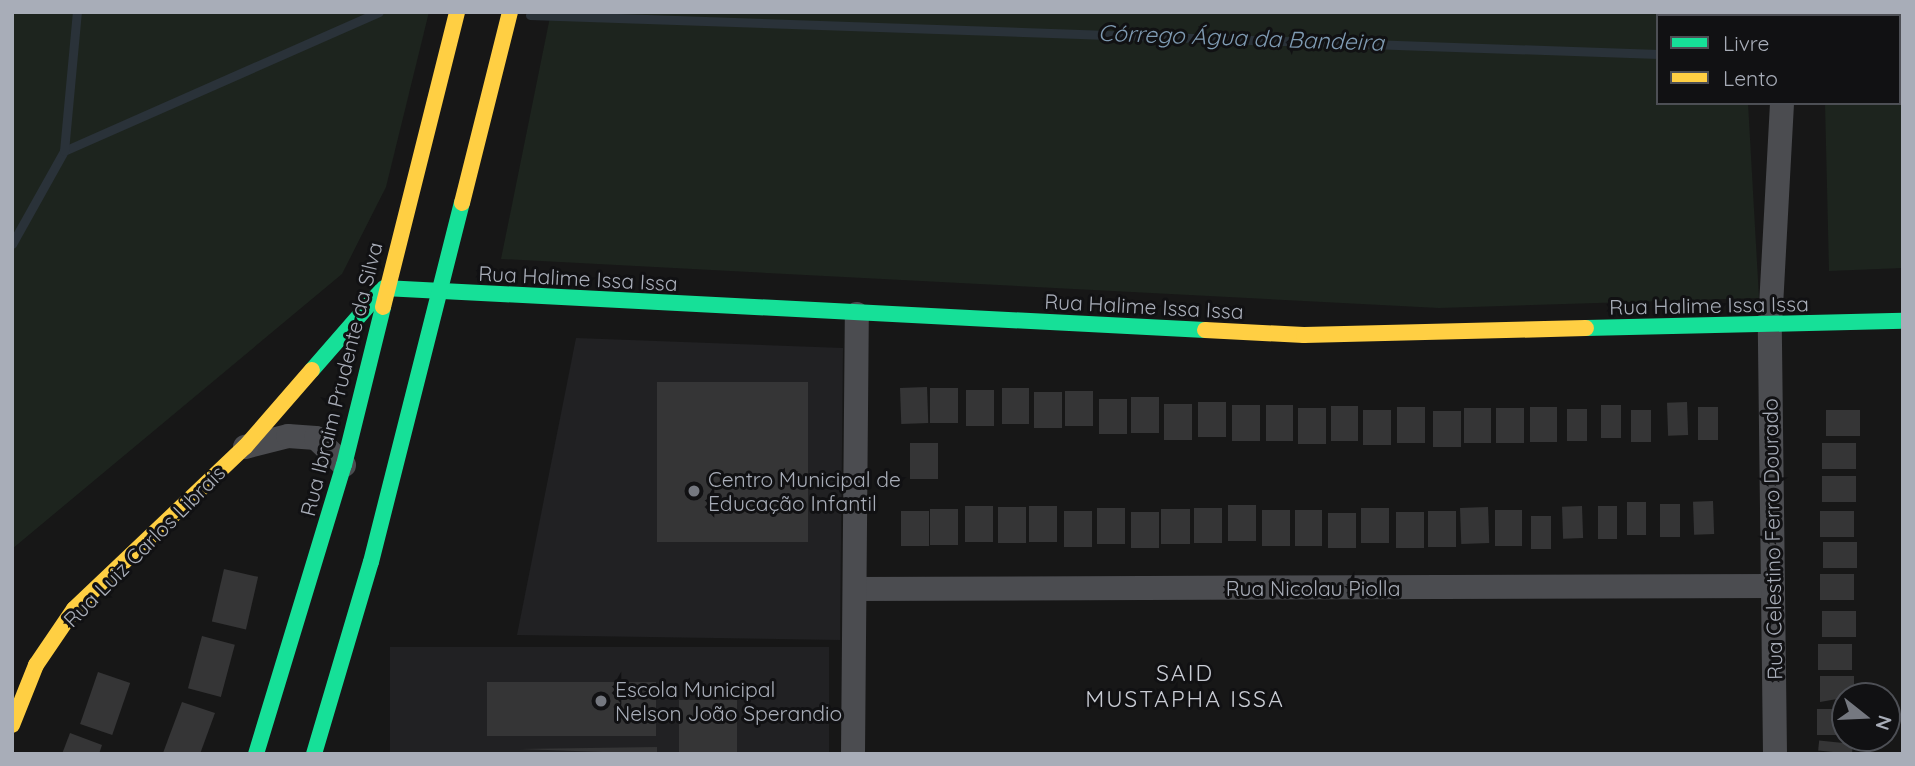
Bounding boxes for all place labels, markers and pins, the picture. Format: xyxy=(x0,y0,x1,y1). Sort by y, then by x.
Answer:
place label: Centro Municipal de Educação Infantil xyxy=(708,466,901,516)
marker: Centro Municipal de Educação Infantil xyxy=(686,483,702,499)
place label: Escola Municipal Nelson João Sperandio xyxy=(615,676,842,726)
marker: Escola Municipal Nelson João Sperandio xyxy=(593,693,609,709)

